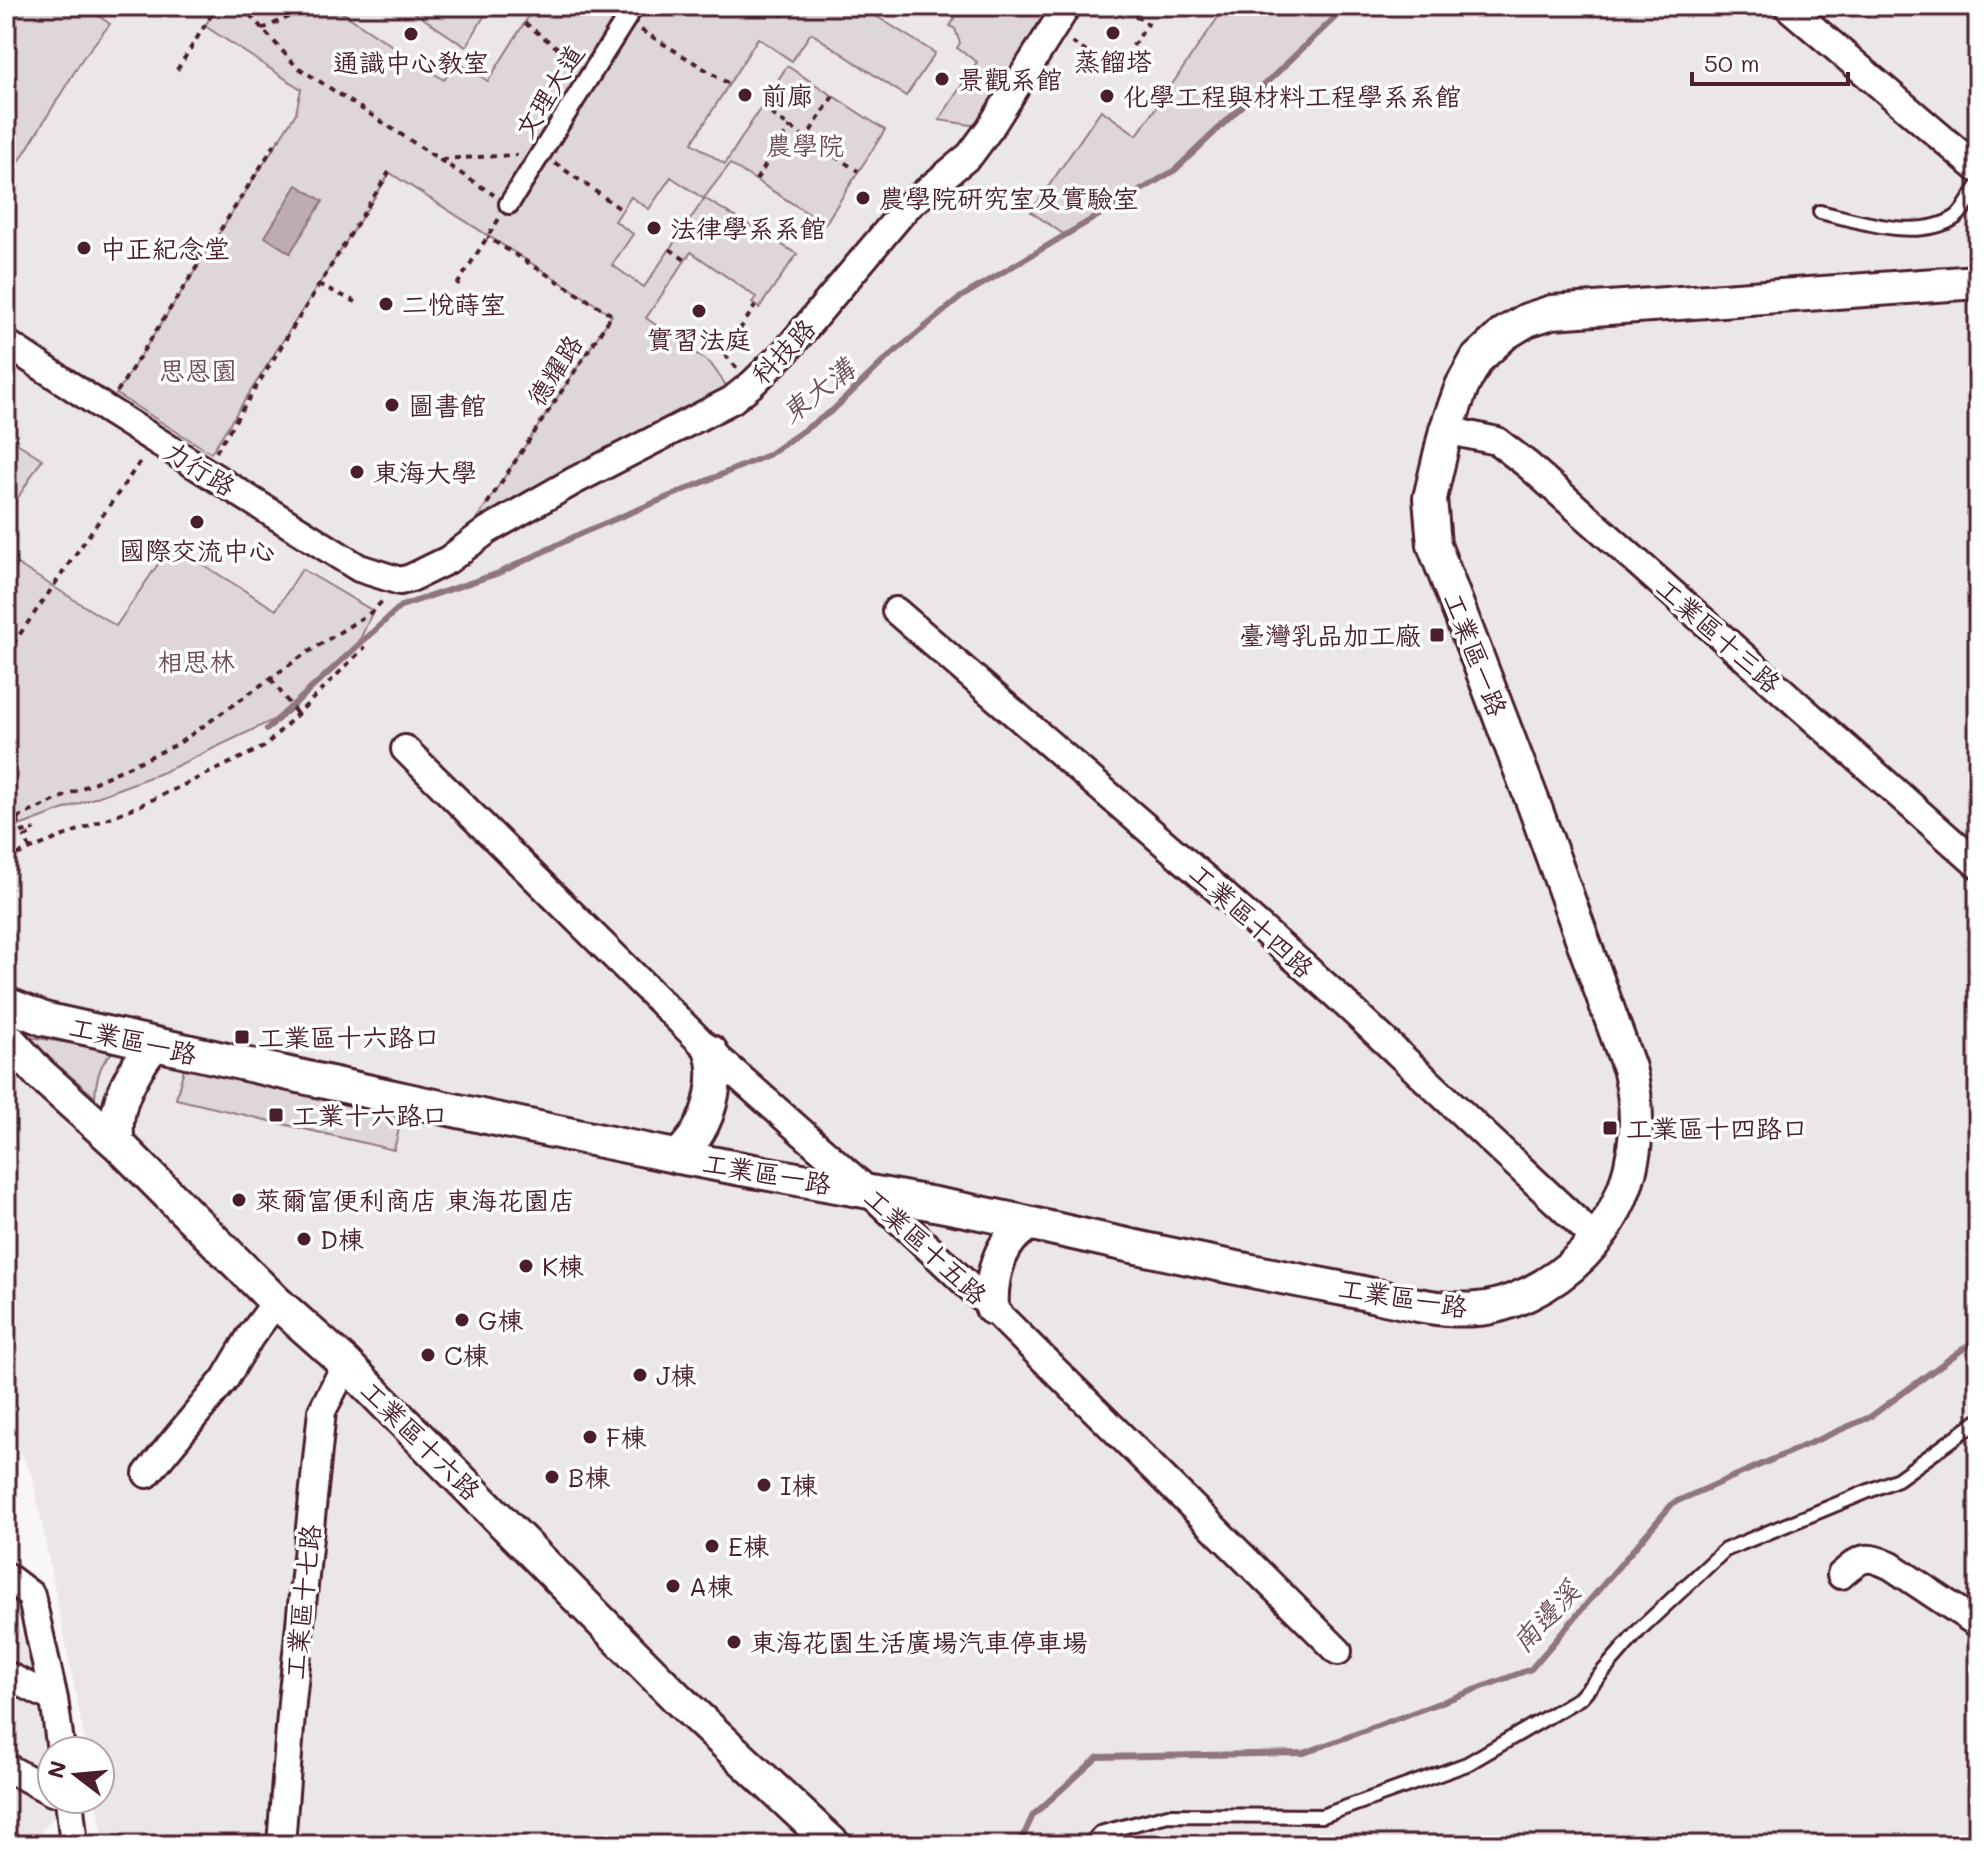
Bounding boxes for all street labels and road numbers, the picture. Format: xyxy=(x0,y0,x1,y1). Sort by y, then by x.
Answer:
street label: 文理大道 xyxy=(507,38,591,144)
street label: 科技路 xyxy=(744,311,822,391)
street label: 德耀路 xyxy=(518,328,590,412)
street label: 力行路 xyxy=(158,433,242,503)
street label: 工業區十三路 xyxy=(1650,570,1788,700)
street label: 工業區一路 xyxy=(1437,587,1515,721)
street label: 工業區十四路 xyxy=(1183,855,1321,985)
street label: 工業區一路 xyxy=(66,1009,200,1071)
street label: 工業區一路 xyxy=(700,1145,834,1201)
street label: 工業區十五路 xyxy=(857,1180,995,1312)
street label: 工業區一路 xyxy=(1336,1270,1470,1324)
street label: 工業區十六路 xyxy=(354,1373,488,1507)
street label: 工業區十七路 xyxy=(277,1523,327,1681)

